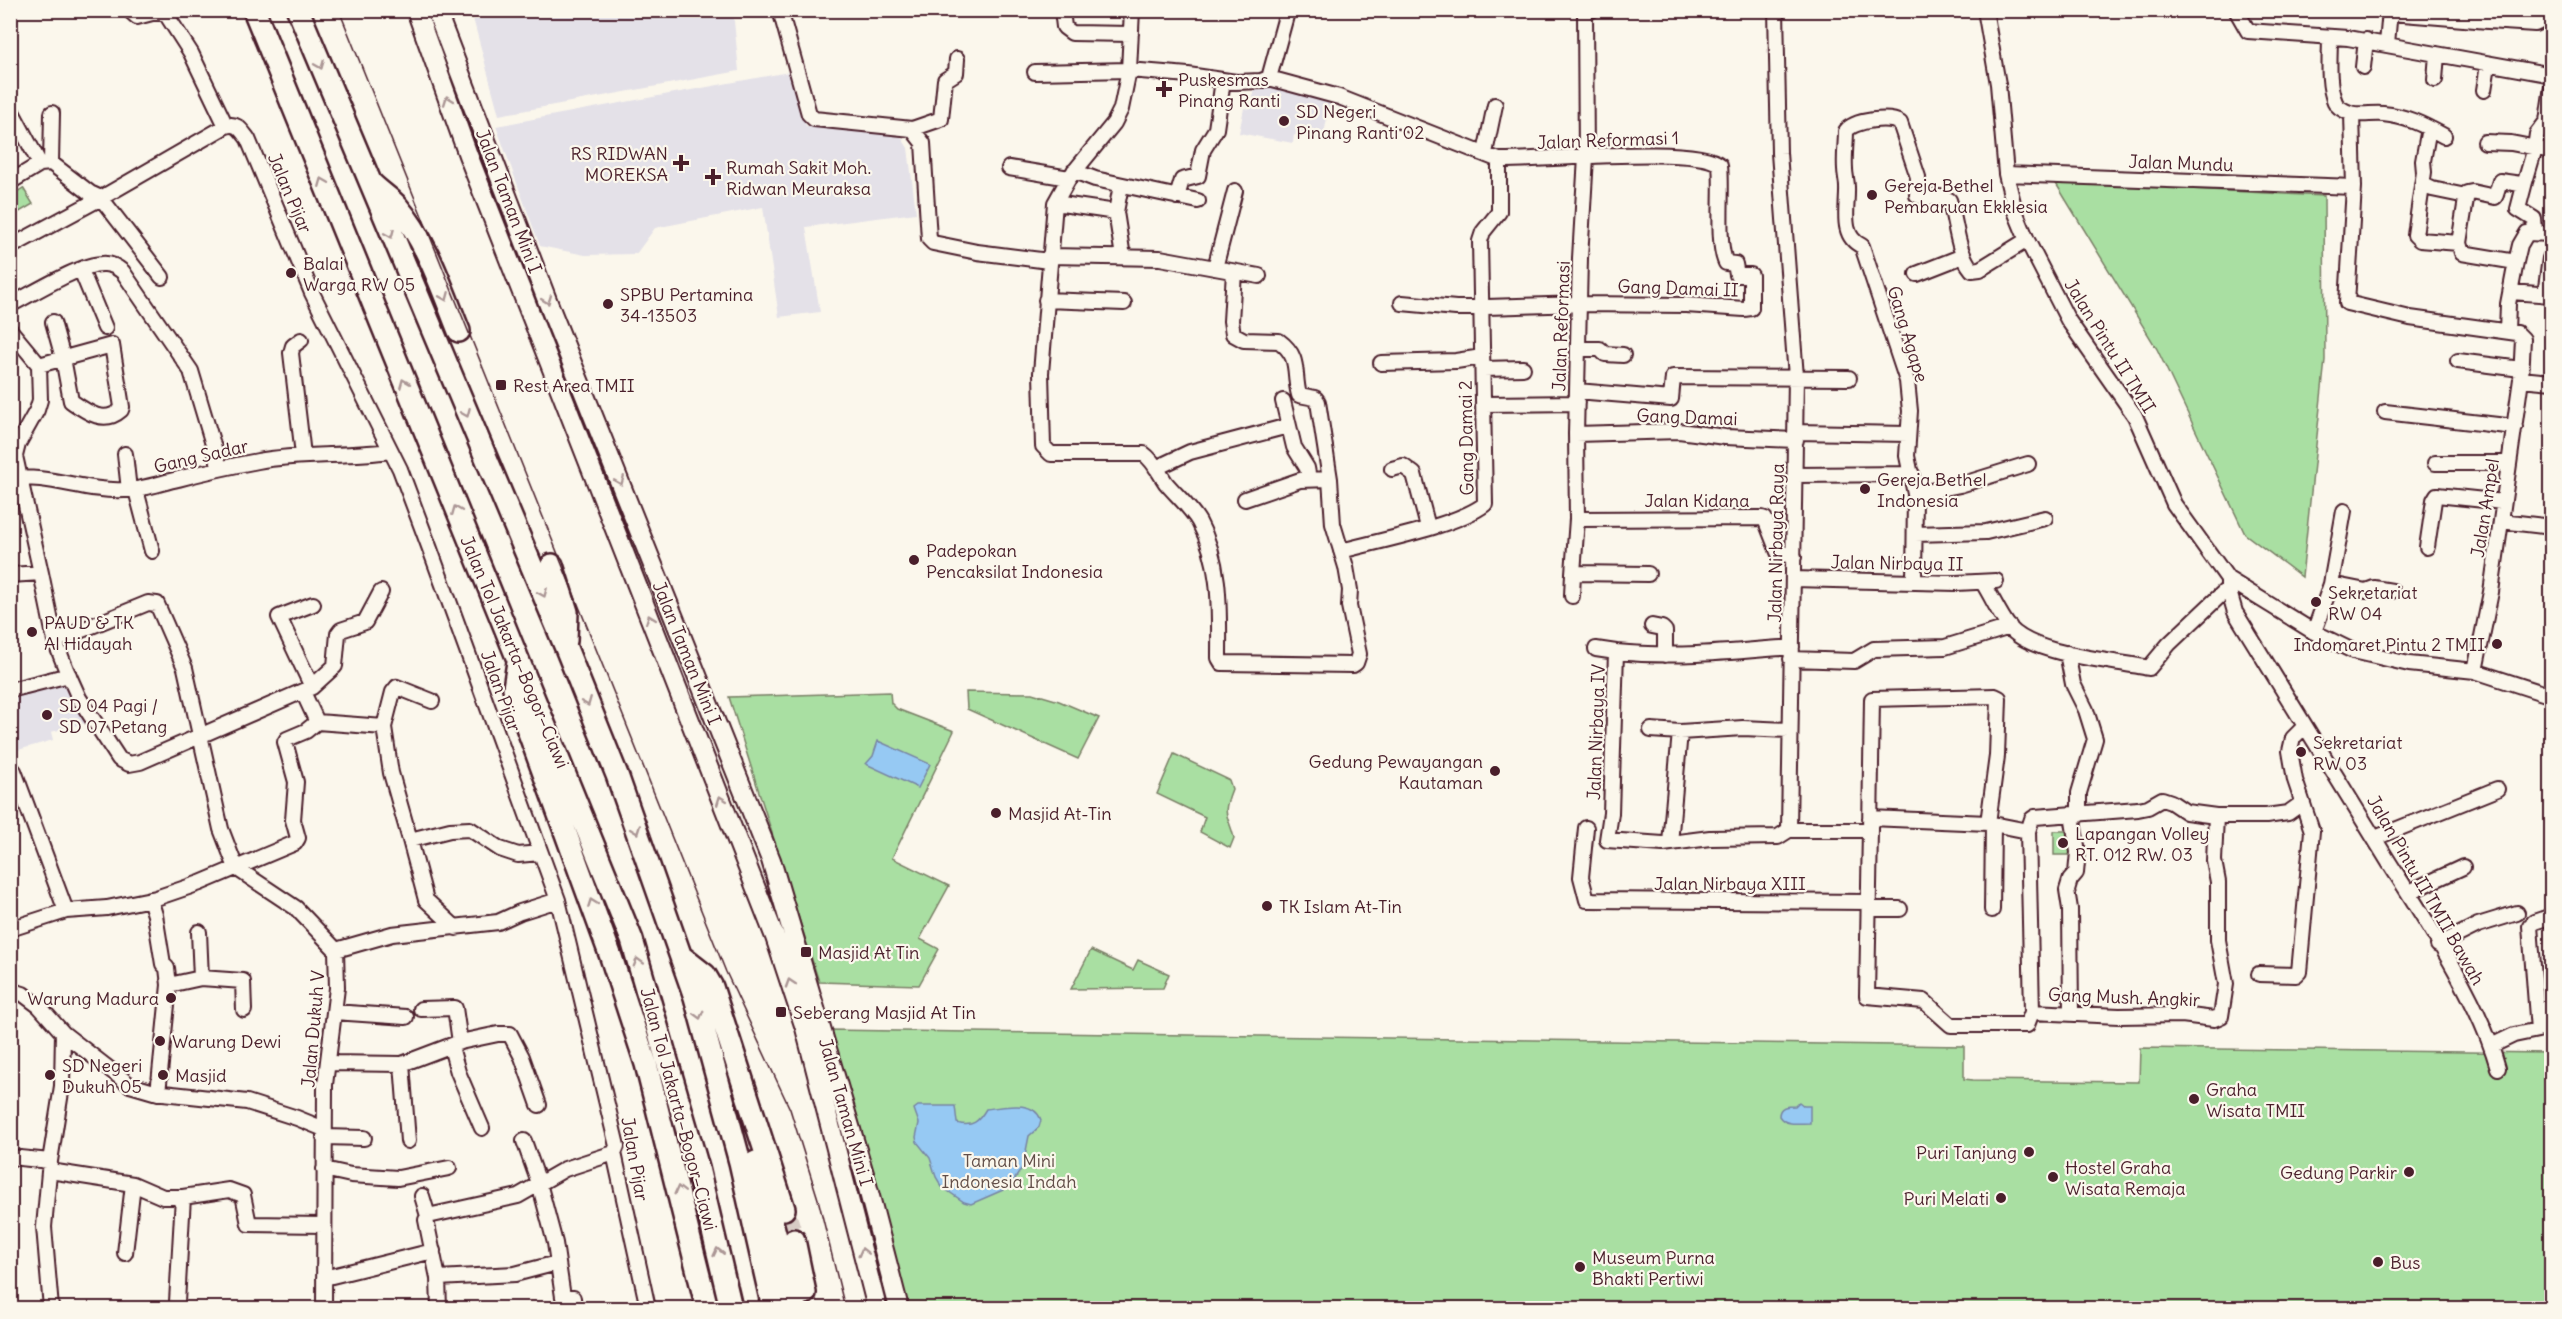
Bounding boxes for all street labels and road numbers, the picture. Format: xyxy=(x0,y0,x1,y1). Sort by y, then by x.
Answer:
street label: Jalan Taman Mini I xyxy=(471,126,547,277)
street label: Jalan Reformasi 1 xyxy=(1537,126,1679,154)
street label: Jalan Pijar xyxy=(263,149,317,237)
street label: Jalan Mundu xyxy=(2128,150,2234,176)
street label: Jalan Reformasi xyxy=(1547,260,1575,392)
street label: Gang Damai II xyxy=(1617,274,1739,302)
street label: Jalan Pintu II TMII xyxy=(2059,275,2161,418)
street label: Gang Agape xyxy=(1882,283,1934,385)
street label: Gang Damai 2 xyxy=(1453,380,1479,496)
street label: Gang Damai xyxy=(1636,404,1738,430)
street label: Gang Sadar xyxy=(151,434,251,478)
street label: Jalan Ampel xyxy=(2466,457,2504,559)
street label: Jalan Nirbaya Raya xyxy=(1763,463,1789,623)
street label: Jalan Kidana xyxy=(1644,489,1750,512)
street label: Jalan Tol Jakarta–Bogor–Ciawi xyxy=(456,532,574,772)
street label: Jalan Nirbaya II xyxy=(1830,550,1964,576)
street label: Jalan Taman Mini I xyxy=(648,578,726,728)
street label: Jalan Pijar xyxy=(476,647,527,735)
street label: Jalan Nirbaya IV xyxy=(1582,664,1610,800)
street label: Jalan Pintu II TMII Bawah xyxy=(2362,791,2490,989)
street label: Jalan Nirbaya XIII xyxy=(1654,872,1806,895)
street label: Jalan Dukuh V xyxy=(296,970,330,1088)
street label: Gang Mush. Angkir xyxy=(2048,983,2201,1011)
street label: Jalan Tol Jakarta–Bogor–Ciawi xyxy=(635,985,723,1233)
street label: Jalan Taman Mini I xyxy=(814,1035,878,1189)
street label: Jalan Pijar xyxy=(616,1115,654,1203)

